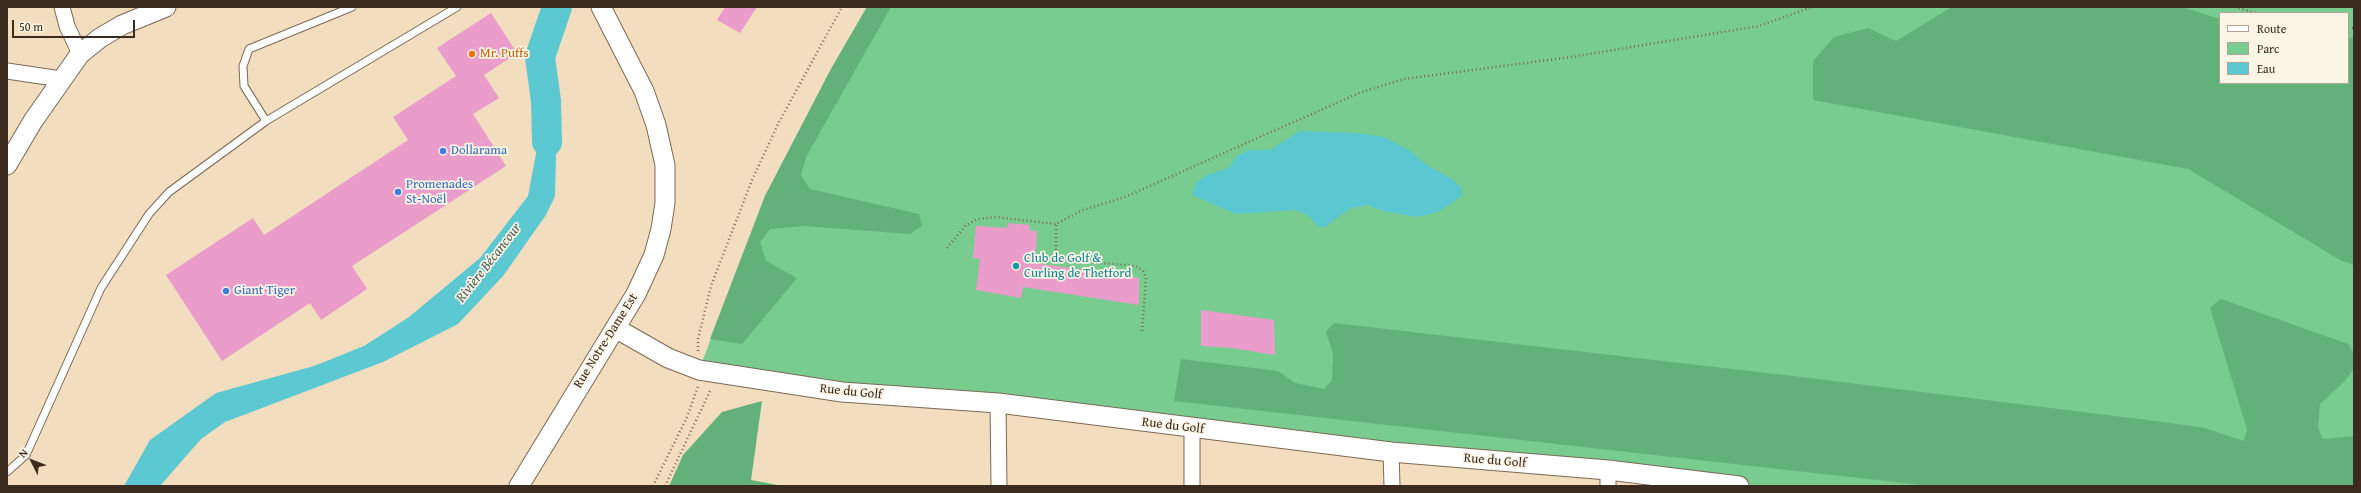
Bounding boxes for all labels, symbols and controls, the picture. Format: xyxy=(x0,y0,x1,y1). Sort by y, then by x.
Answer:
scale bar xyxy=(14,12,137,38)
legend xyxy=(2219,12,2349,84)
text: 50 m xyxy=(19,18,43,35)
text: Route xyxy=(2257,20,2286,37)
text: Parc xyxy=(2257,40,2279,57)
place label: Mr. Puffs xyxy=(480,46,529,62)
marker: Mr. Puffs xyxy=(467,49,477,59)
text: Eau xyxy=(2257,60,2275,77)
place label: Dollarama xyxy=(451,143,507,159)
marker: Dollarama xyxy=(438,146,448,156)
place label: Promenades St-Noël xyxy=(406,177,473,208)
marker: Promenades St-Noël xyxy=(393,187,403,197)
water label: Rivière Bécancour xyxy=(453,220,525,306)
place label: Club de Golf & Curling de Thetford xyxy=(1024,251,1132,282)
marker: Club de Golf & Curling de Thetford xyxy=(1011,261,1021,271)
place label: Giant Tiger xyxy=(234,283,295,299)
marker: Giant Tiger xyxy=(221,286,231,296)
street label: Rue Notre-Dame Est xyxy=(571,291,641,391)
street label: Rue du Golf xyxy=(819,381,883,403)
street label: Rue du Golf xyxy=(1141,414,1205,438)
north arrow xyxy=(12,441,52,481)
text: N xyxy=(15,445,31,461)
street label: Rue du Golf xyxy=(1463,451,1527,471)

